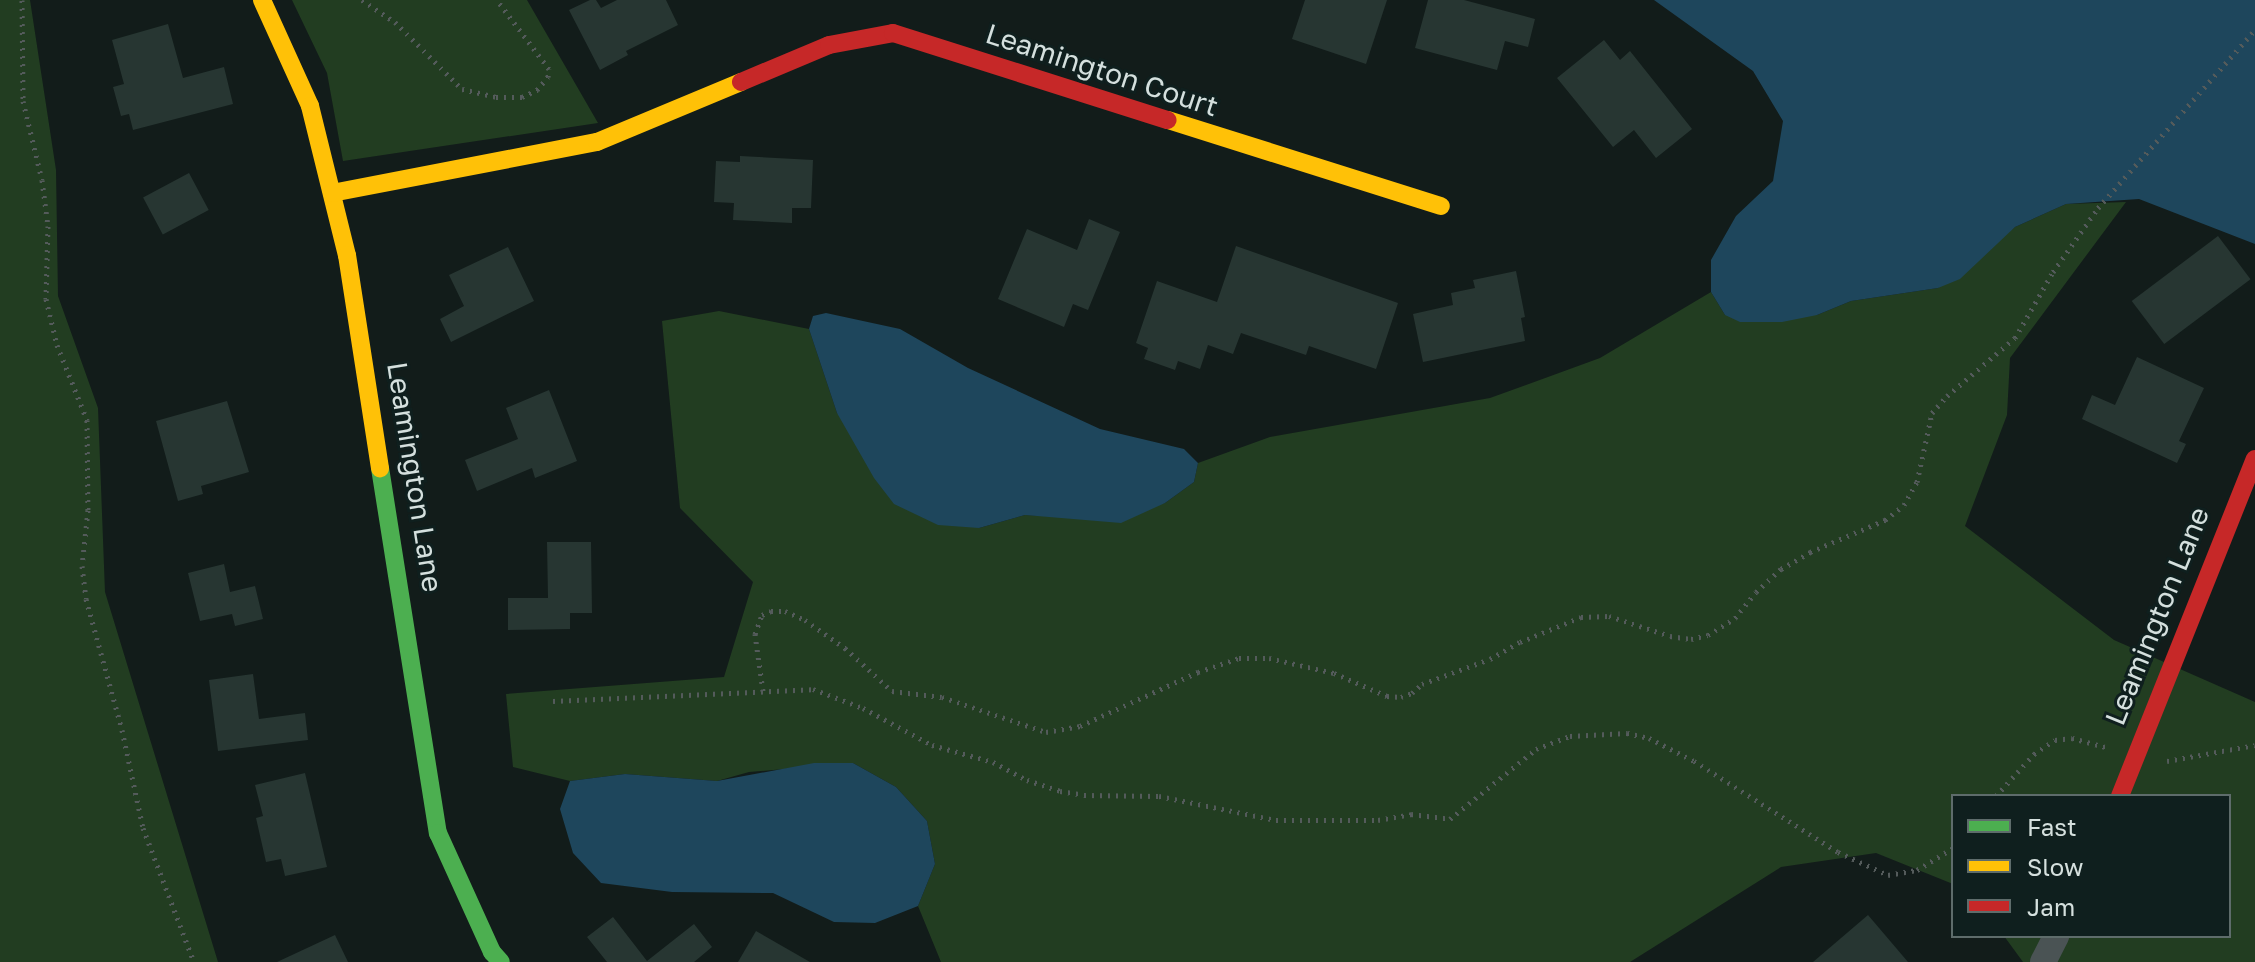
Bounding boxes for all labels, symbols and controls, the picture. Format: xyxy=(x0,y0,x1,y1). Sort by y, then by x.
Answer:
street label: Leamington Court xyxy=(982,17,1222,123)
street label: Leamington Lane xyxy=(380,360,450,594)
street label: Leamington Lane xyxy=(2098,502,2216,730)
legend xyxy=(1951,794,2231,938)
text: Fast xyxy=(2027,812,2077,841)
text: Slow xyxy=(2027,852,2083,881)
text: Jam xyxy=(2027,892,2075,921)

